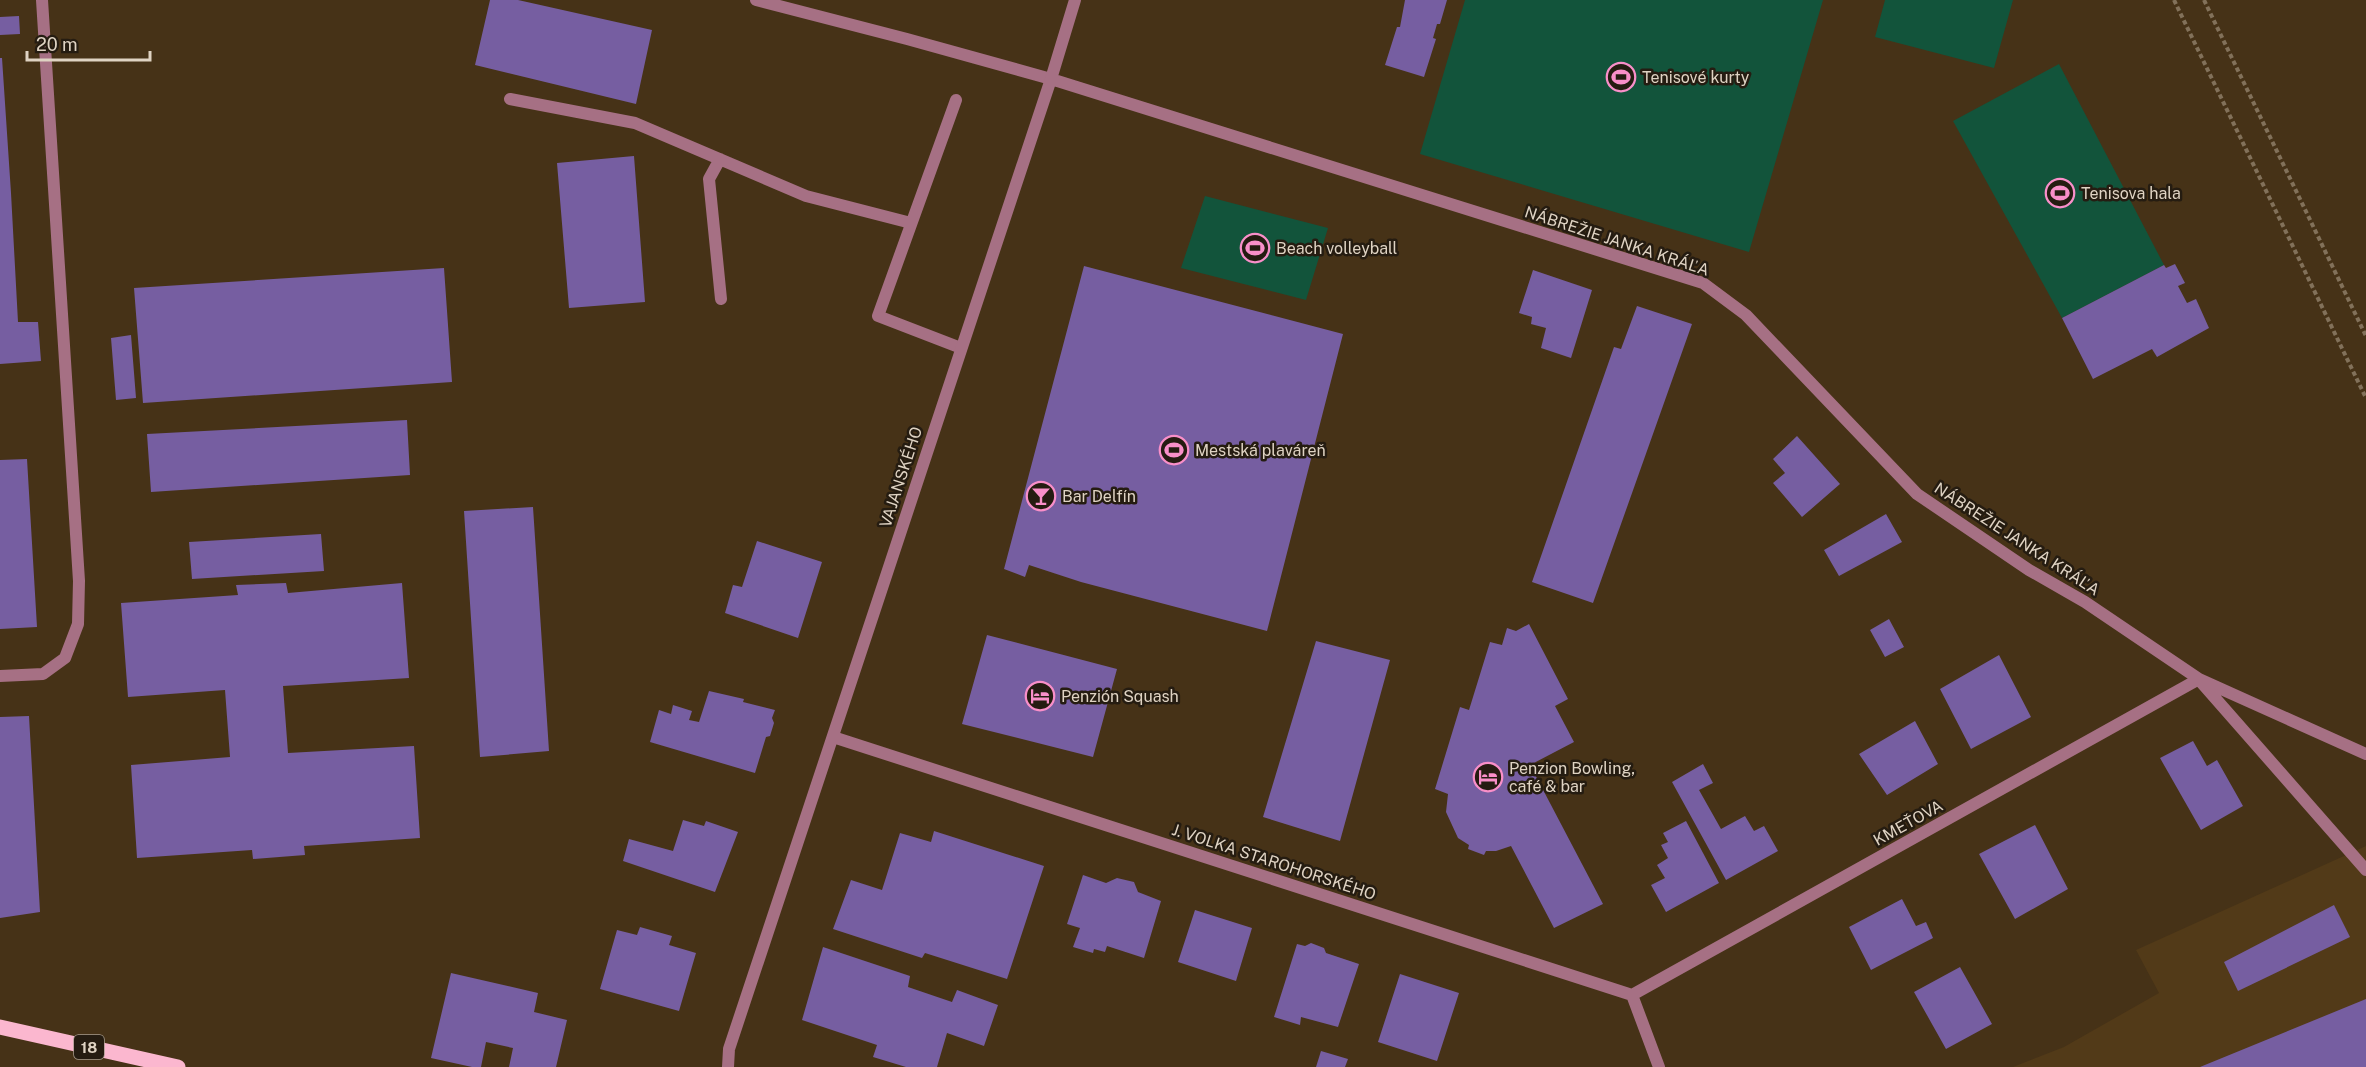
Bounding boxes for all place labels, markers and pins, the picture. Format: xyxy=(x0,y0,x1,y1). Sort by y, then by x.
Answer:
sports icon: Tenisové kurty xyxy=(1605,61,1637,93)
place label: Tenisové kurty xyxy=(1642,68,1750,87)
sports icon: Tenisova hala xyxy=(2044,177,2076,209)
place label: Tenisova hala xyxy=(2081,184,2181,203)
sports icon: Beach volleyball xyxy=(1239,232,1271,264)
place label: Beach volleyball xyxy=(1276,239,1398,258)
sports icon: Mestská plaváreň xyxy=(1158,434,1190,466)
place label: Mestská plaváreň xyxy=(1195,441,1326,460)
bar icon: Bar Delfín xyxy=(1025,480,1057,512)
place label: Bar Delfín xyxy=(1062,487,1136,506)
hotel icon: Penzión Squash xyxy=(1024,680,1056,712)
place label: Penzión Squash xyxy=(1061,687,1179,706)
place label: Penzion Bowling, café & bar xyxy=(1509,759,1635,796)
hotel icon: Penzion Bowling, café & bar xyxy=(1472,761,1504,793)

